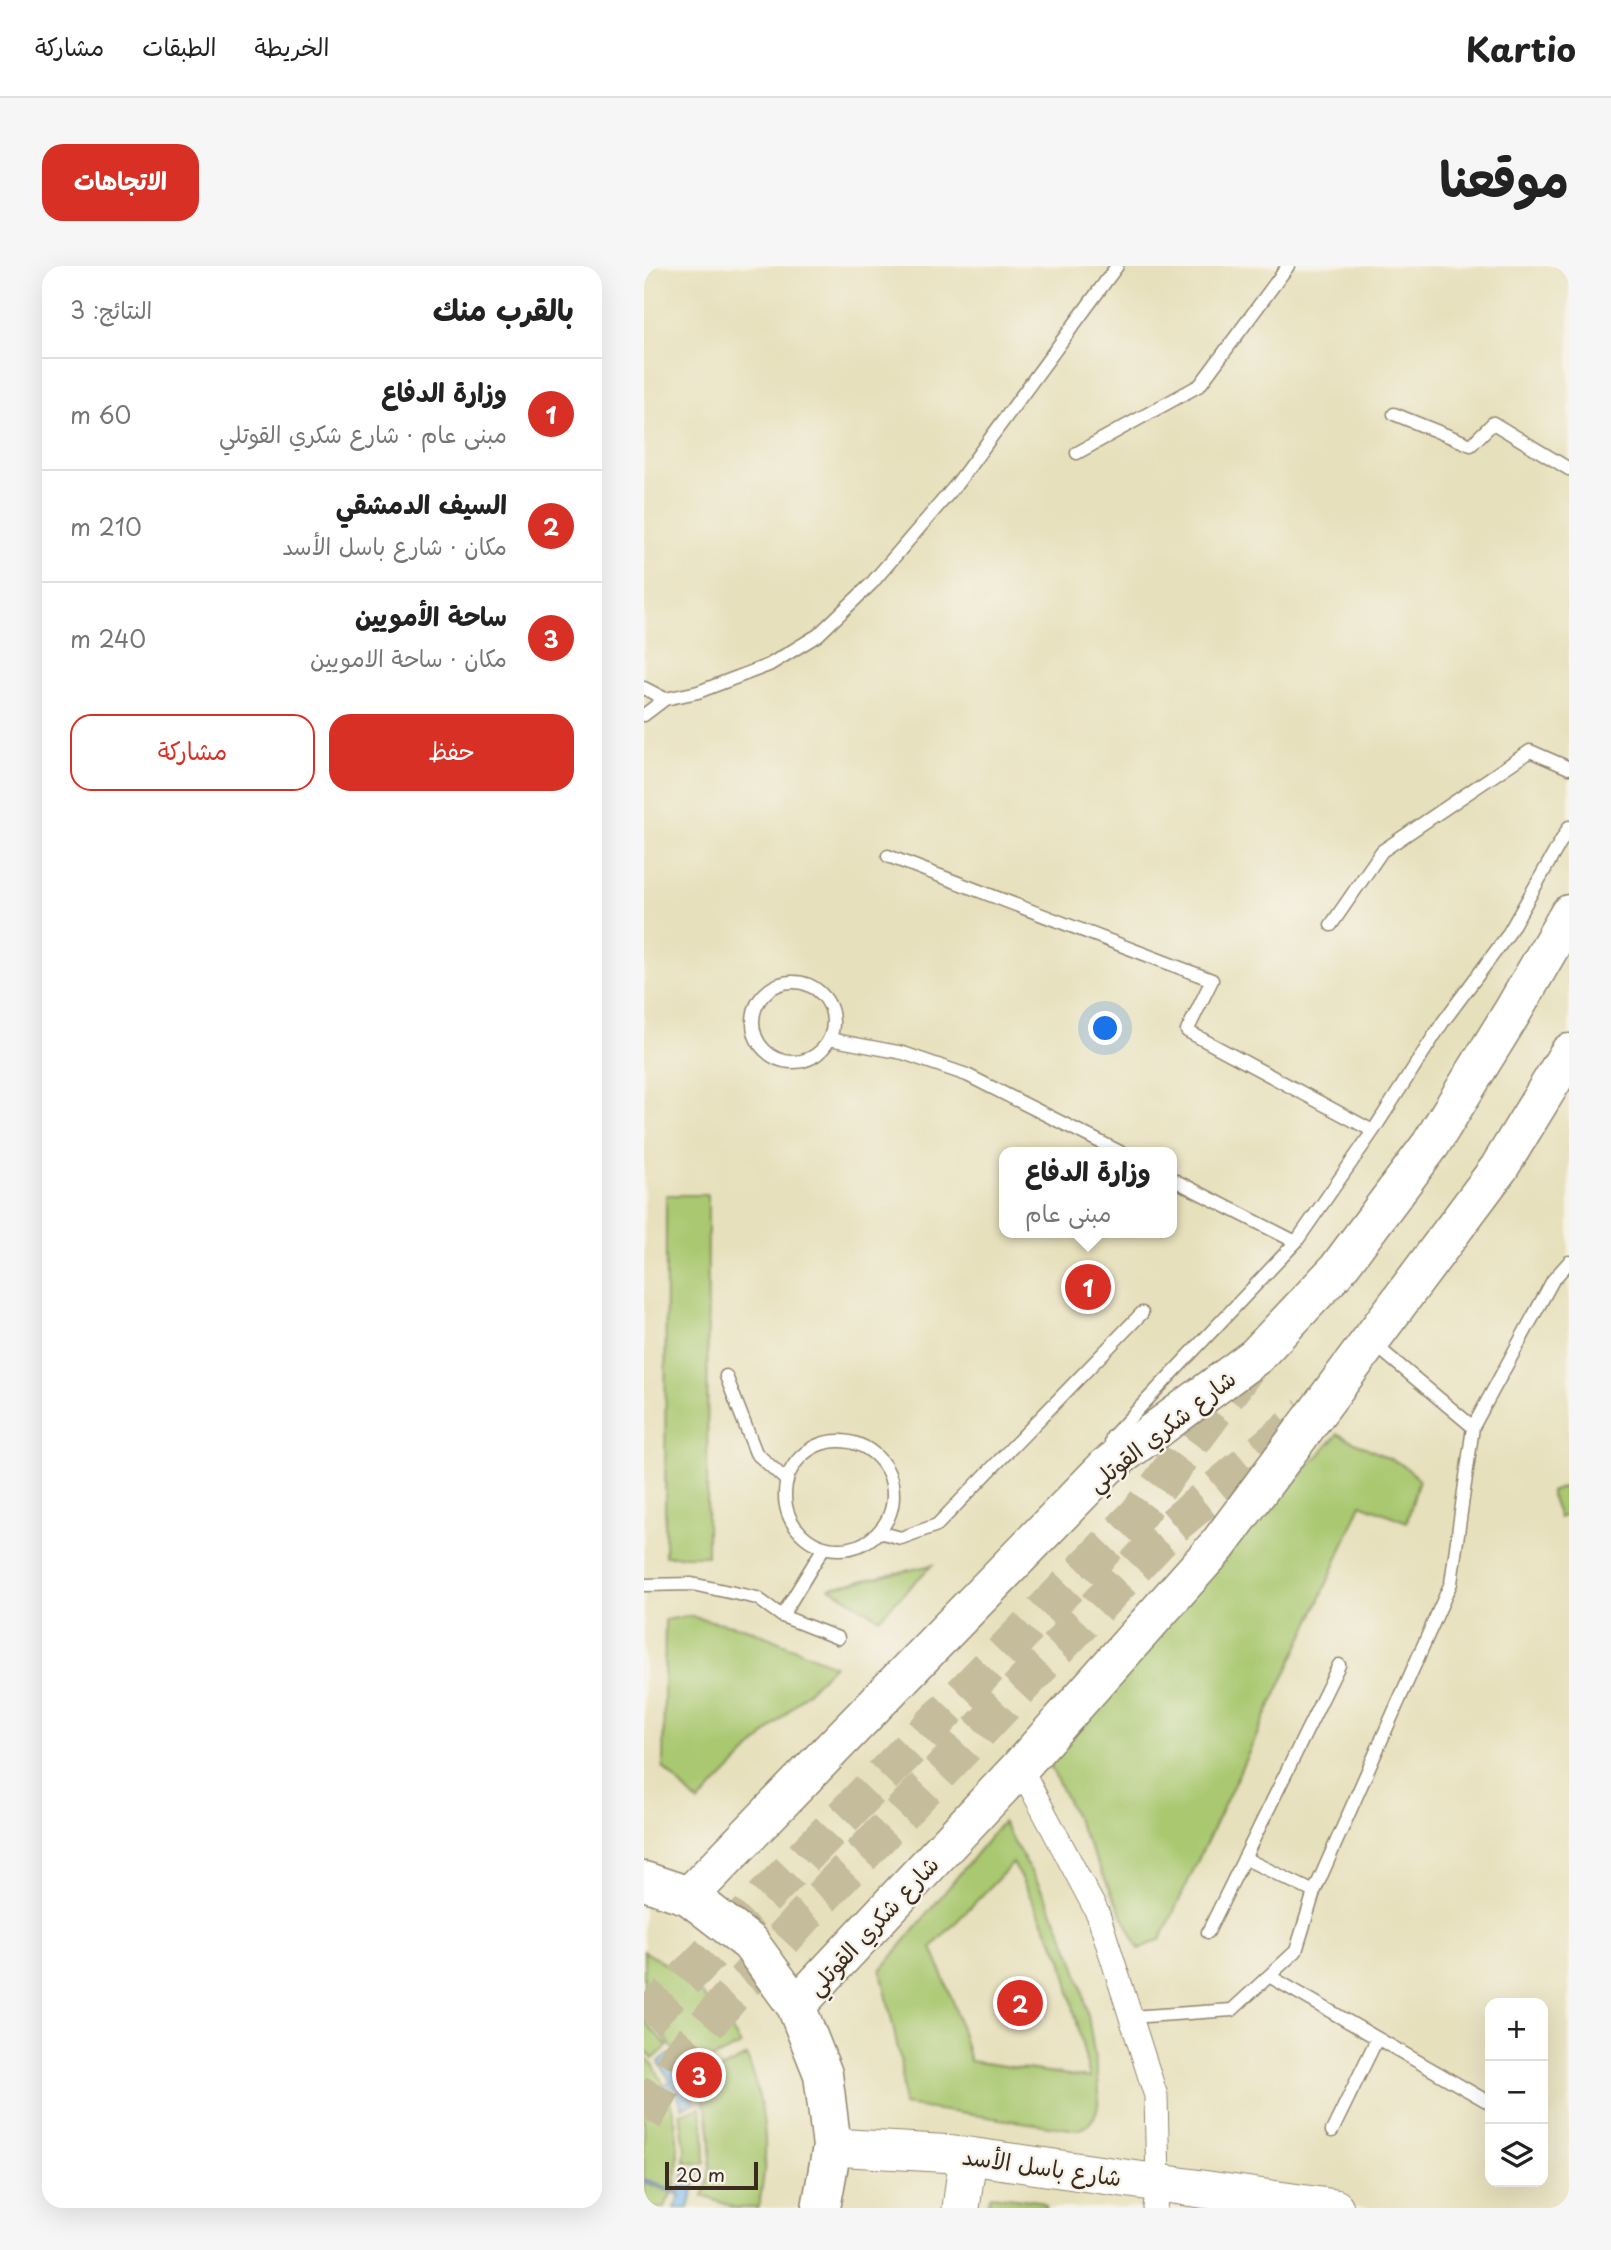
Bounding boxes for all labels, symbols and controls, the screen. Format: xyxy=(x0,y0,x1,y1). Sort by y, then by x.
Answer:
text: Kartio xyxy=(1466,23,1576,73)
text: مشاركة xyxy=(35,28,104,64)
text: الطبقات xyxy=(142,28,217,64)
text: الخريطة xyxy=(255,28,329,64)
text: موقعنا xyxy=(1439,140,1569,214)
button: الاتجاهات xyxy=(42,144,199,221)
text: بالقرب منك xyxy=(433,286,574,331)
text: النتائج: 3 xyxy=(70,292,152,327)
text: وزارة الدفاع xyxy=(381,372,507,411)
text: 60 m xyxy=(70,397,131,432)
text: 1 xyxy=(546,397,557,432)
text: مبنى عام · شارع شكري القوتلي xyxy=(219,416,507,451)
text: السيف الدمشقي xyxy=(336,484,507,523)
text: 210 m xyxy=(70,509,142,544)
text: 2 xyxy=(543,509,559,544)
text: مكان · شارع باسل الأسد xyxy=(282,528,507,563)
text: ساحة الأمويين xyxy=(355,596,507,635)
text: 240 m xyxy=(70,621,146,656)
text: 3 xyxy=(543,621,559,656)
text: مكان · ساحة الامويين xyxy=(310,640,507,675)
button: مشاركة xyxy=(70,714,315,791)
button: حفظ xyxy=(329,714,574,791)
your location xyxy=(1088,1011,1122,1045)
popup xyxy=(999,1147,1177,1238)
text: وزارة الدفاع xyxy=(1025,1151,1151,1190)
text: مبنى عام xyxy=(1025,1195,1111,1230)
pin: 1 xyxy=(1065,1261,1111,1313)
street label: شارع شكري القوتلي xyxy=(1079,1361,1246,1503)
street label: شارع شكري القوتلي xyxy=(798,1847,950,2006)
pin: 2 xyxy=(997,1977,1043,2029)
map controls xyxy=(1485,1998,1548,2187)
button: + xyxy=(1485,1998,1548,2061)
pin: 3 xyxy=(676,2049,722,2101)
button: − xyxy=(1485,2061,1548,2124)
button: layers xyxy=(1485,2124,1548,2187)
street label: شارع باسل الأسد xyxy=(960,2137,1124,2195)
scale bar xyxy=(665,2159,758,2191)
text: 20 m xyxy=(676,2160,725,2188)

